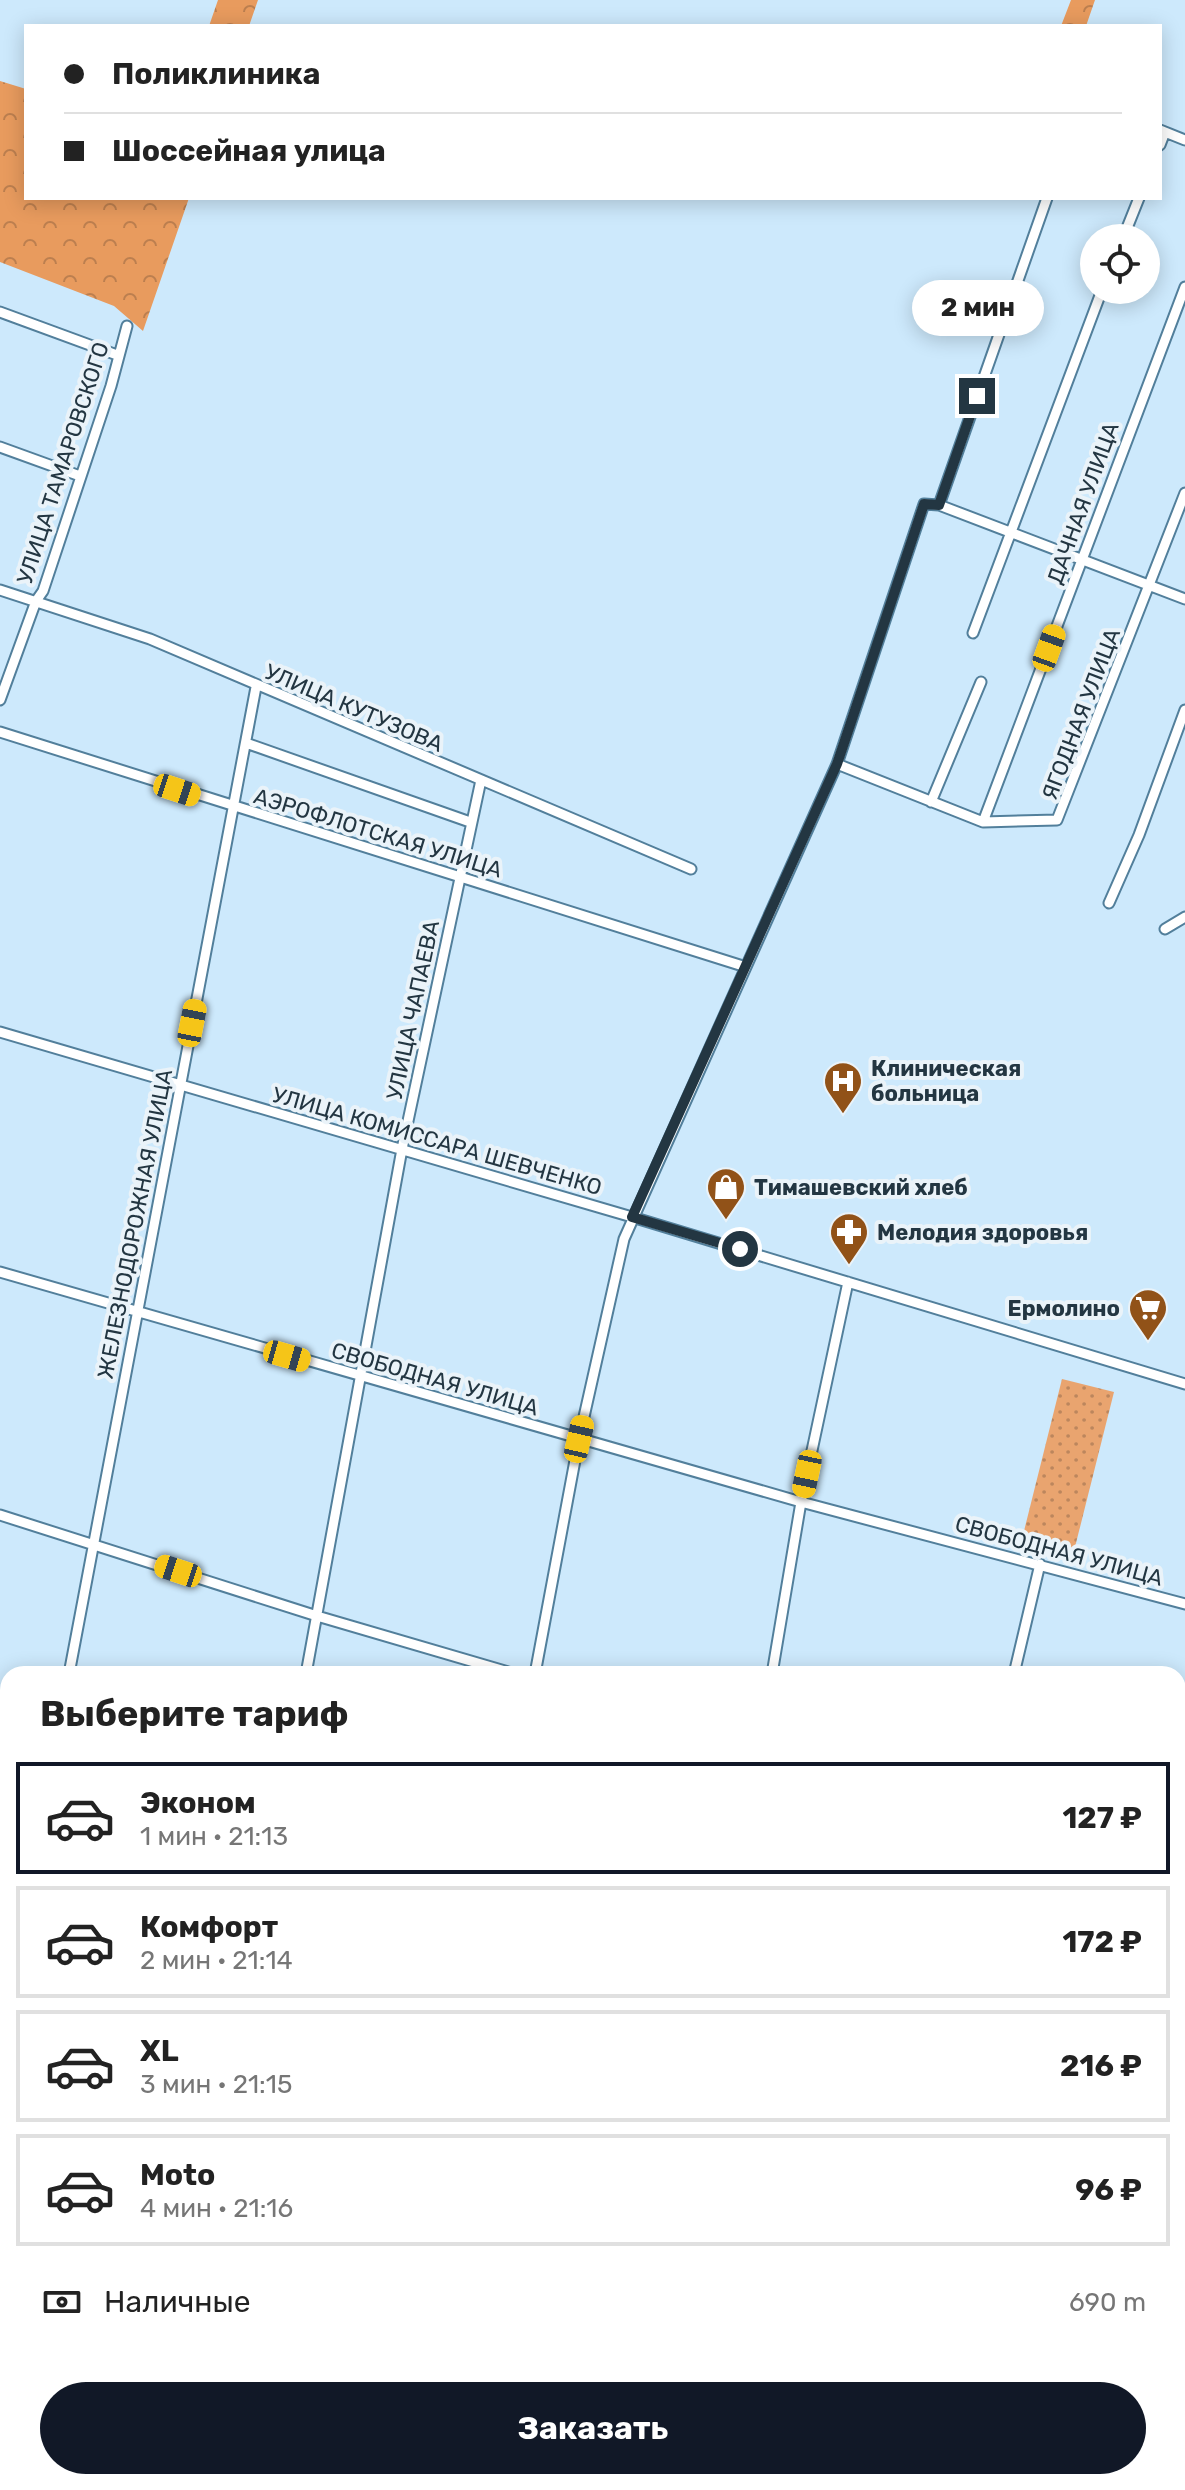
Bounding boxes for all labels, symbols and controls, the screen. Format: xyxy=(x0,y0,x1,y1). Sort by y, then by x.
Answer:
text: Поликлиника xyxy=(112,56,321,92)
text: Шоссейная улица xyxy=(112,133,386,169)
map controls xyxy=(1080,224,1160,304)
button: locate xyxy=(1080,224,1160,304)
callout: 2 мин xyxy=(911,280,1043,336)
text: 2 мин xyxy=(941,292,1015,323)
street label: УЛИЦА ТАМАРОВСКОГО xyxy=(11,339,115,587)
route end xyxy=(959,378,995,414)
street label: ДАЧНАЯ УЛИЦА xyxy=(1041,418,1125,588)
car xyxy=(1030,621,1068,675)
street label: ЯГОДНАЯ УЛИЦА xyxy=(1036,624,1126,804)
street label: УЛИЦА КУТУЗОВА xyxy=(261,658,447,758)
car xyxy=(150,771,204,809)
street label: АЭРОФЛОТСКАЯ УЛИЦА xyxy=(251,782,506,884)
street label: УЛИЦА ЧАПАЕВА xyxy=(381,918,445,1102)
car xyxy=(176,997,208,1049)
place label: Клиническая больница xyxy=(871,1055,1021,1107)
hospital icon: Клиническая больница xyxy=(822,1060,864,1115)
street label: ЖЕЛЕЗНОДОРОЖНАЯ УЛИЦА xyxy=(92,1067,178,1381)
street label: УЛИЦА КОМИССАРА ШЕВЧЕНКО xyxy=(269,1081,605,1201)
shop icon: Тимашевский хлеб xyxy=(705,1166,747,1221)
place label: Тимашевский хлеб xyxy=(754,1174,968,1201)
pharmacy icon: Мелодия здоровья xyxy=(828,1211,870,1266)
place label: Мелодия здоровья xyxy=(877,1219,1088,1246)
route start xyxy=(722,1231,758,1267)
supermarket icon: Ермолино xyxy=(1127,1287,1169,1342)
place label: Ермолино xyxy=(1008,1295,1120,1322)
street label: СВОБОДНАЯ УЛИЦА xyxy=(328,1337,542,1422)
car xyxy=(261,1338,313,1374)
car xyxy=(562,1413,596,1465)
car xyxy=(790,1448,824,1500)
street label: СВОБОДНАЯ УЛИЦА xyxy=(952,1510,1166,1592)
car xyxy=(151,1552,205,1590)
text: Выберите тариф xyxy=(40,1692,349,1735)
icon: car xyxy=(44,1782,116,1854)
text: Эконом xyxy=(140,1785,256,1821)
text: 127 ₽ xyxy=(1062,1800,1142,1836)
text: 1 мин · 21:13 xyxy=(140,1821,288,1852)
icon: car xyxy=(44,1906,116,1978)
text: Комфорт xyxy=(140,1909,278,1945)
text: 172 ₽ xyxy=(1062,1924,1142,1960)
text: 2 мин · 21:14 xyxy=(140,1945,293,1976)
icon: car xyxy=(44,2030,116,2102)
text: XL xyxy=(140,2033,179,2069)
text: 216 ₽ xyxy=(1060,2048,1142,2084)
text: 3 мин · 21:15 xyxy=(140,2069,292,2100)
icon: car xyxy=(44,2154,116,2226)
text: Moto xyxy=(140,2157,215,2193)
text: 96 ₽ xyxy=(1075,2172,1142,2208)
text: 4 мин · 21:16 xyxy=(140,2193,293,2224)
icon: cash xyxy=(40,2280,84,2324)
text: Наличные xyxy=(104,2284,250,2320)
text: 690 m xyxy=(1069,2287,1146,2318)
button: Заказать xyxy=(40,2382,1146,2474)

